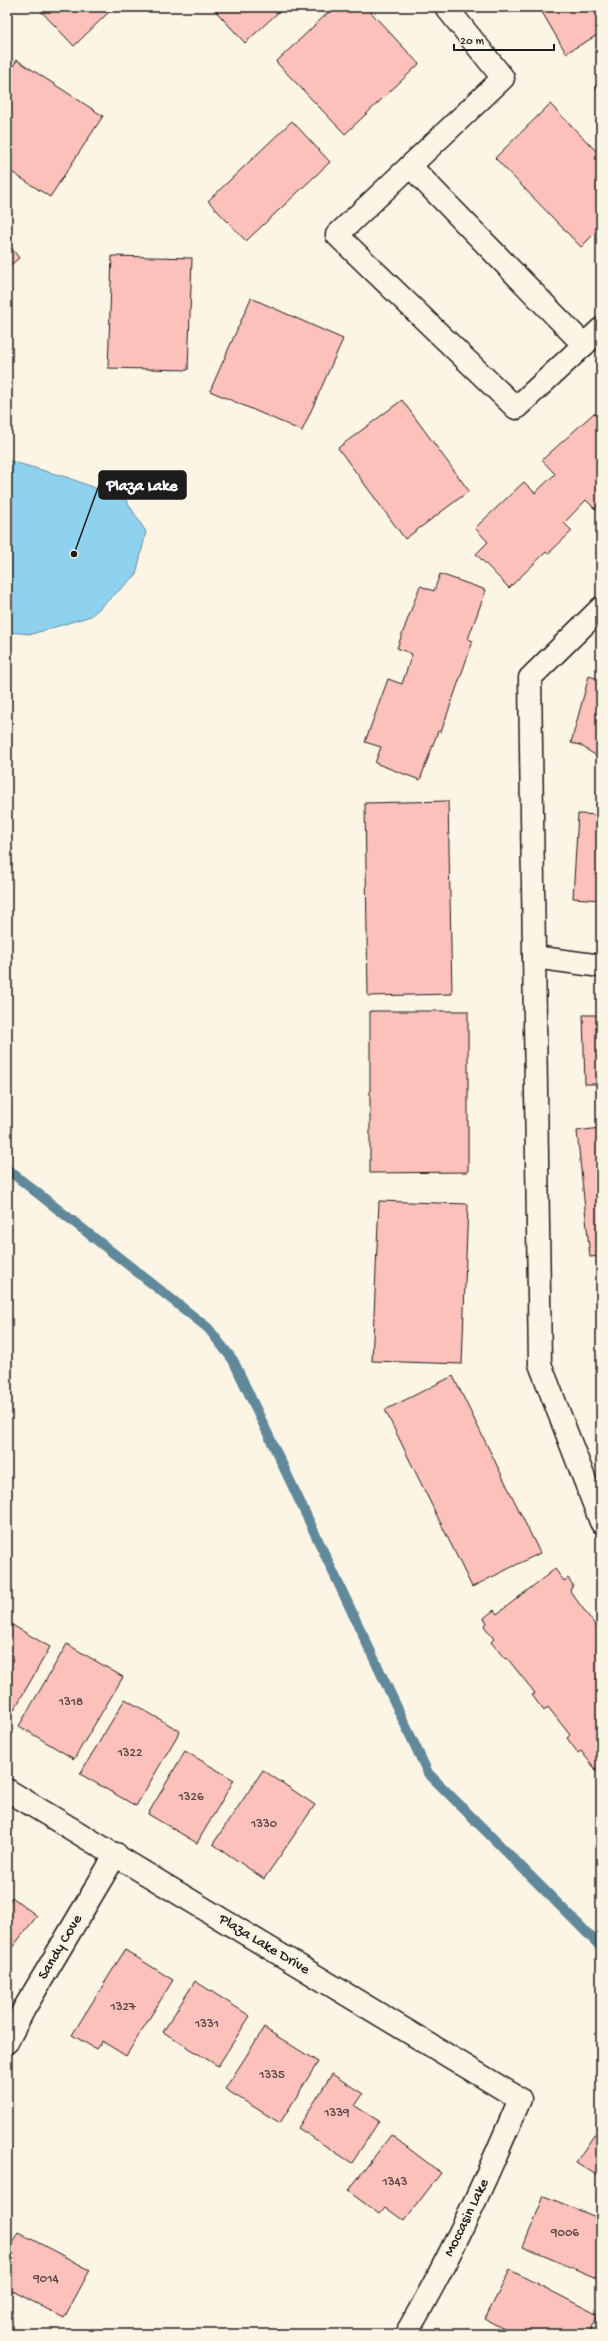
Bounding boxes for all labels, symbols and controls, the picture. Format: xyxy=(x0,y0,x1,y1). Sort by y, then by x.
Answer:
scale bar xyxy=(454,26,554,52)
text: 20 m xyxy=(460,35,485,49)
callout: Plaza Lake xyxy=(99,471,186,499)
text: Plaza Lake xyxy=(105,478,178,497)
house number: 1318 xyxy=(58,1695,83,1710)
house number: 1322 xyxy=(117,1746,143,1761)
house number: 1326 xyxy=(178,1790,204,1805)
house number: 1330 xyxy=(250,1817,278,1832)
street label: Plaza Lake Drive xyxy=(214,1910,313,1979)
street label: Sandy Cove xyxy=(34,1911,87,1983)
house number: 1327 xyxy=(109,2000,137,2015)
house number: 1331 xyxy=(194,2017,219,2032)
house number: 1335 xyxy=(258,2068,285,2083)
house number: 1339 xyxy=(323,2106,350,2121)
house number: 1343 xyxy=(382,2175,408,2190)
street label: Moccasin Lake xyxy=(440,2176,494,2260)
house number: 9006 xyxy=(550,2226,579,2241)
house number: 9014 xyxy=(32,2272,59,2287)

